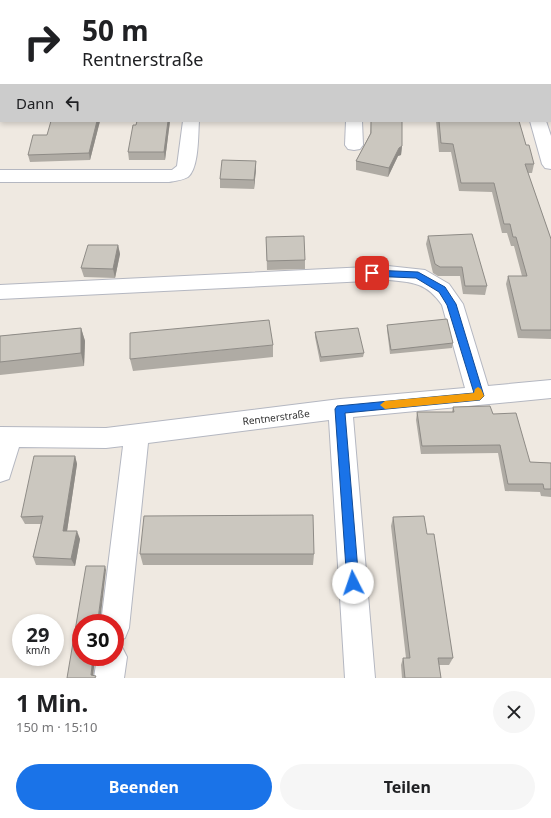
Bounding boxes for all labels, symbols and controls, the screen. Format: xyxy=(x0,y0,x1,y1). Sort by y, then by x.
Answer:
text: 50 m xyxy=(82,11,149,49)
icon: right xyxy=(16,16,68,68)
text: Rentnerstraße xyxy=(82,47,203,71)
icon: left xyxy=(62,92,84,114)
text: Dann xyxy=(16,93,54,113)
pin xyxy=(355,256,389,290)
icon: arrive xyxy=(361,262,383,284)
street label: Rentnerstraße xyxy=(242,406,311,428)
position arrow xyxy=(332,562,374,604)
speed limit sign: 30 xyxy=(72,614,124,666)
text: 29 xyxy=(27,621,49,648)
text: km/h xyxy=(26,643,50,657)
text: 1 Min. xyxy=(16,686,88,719)
button: close xyxy=(493,691,535,733)
text: 150 m · 15:10 xyxy=(16,718,97,736)
button: Beenden xyxy=(16,764,272,810)
button: Teilen xyxy=(280,764,535,810)

